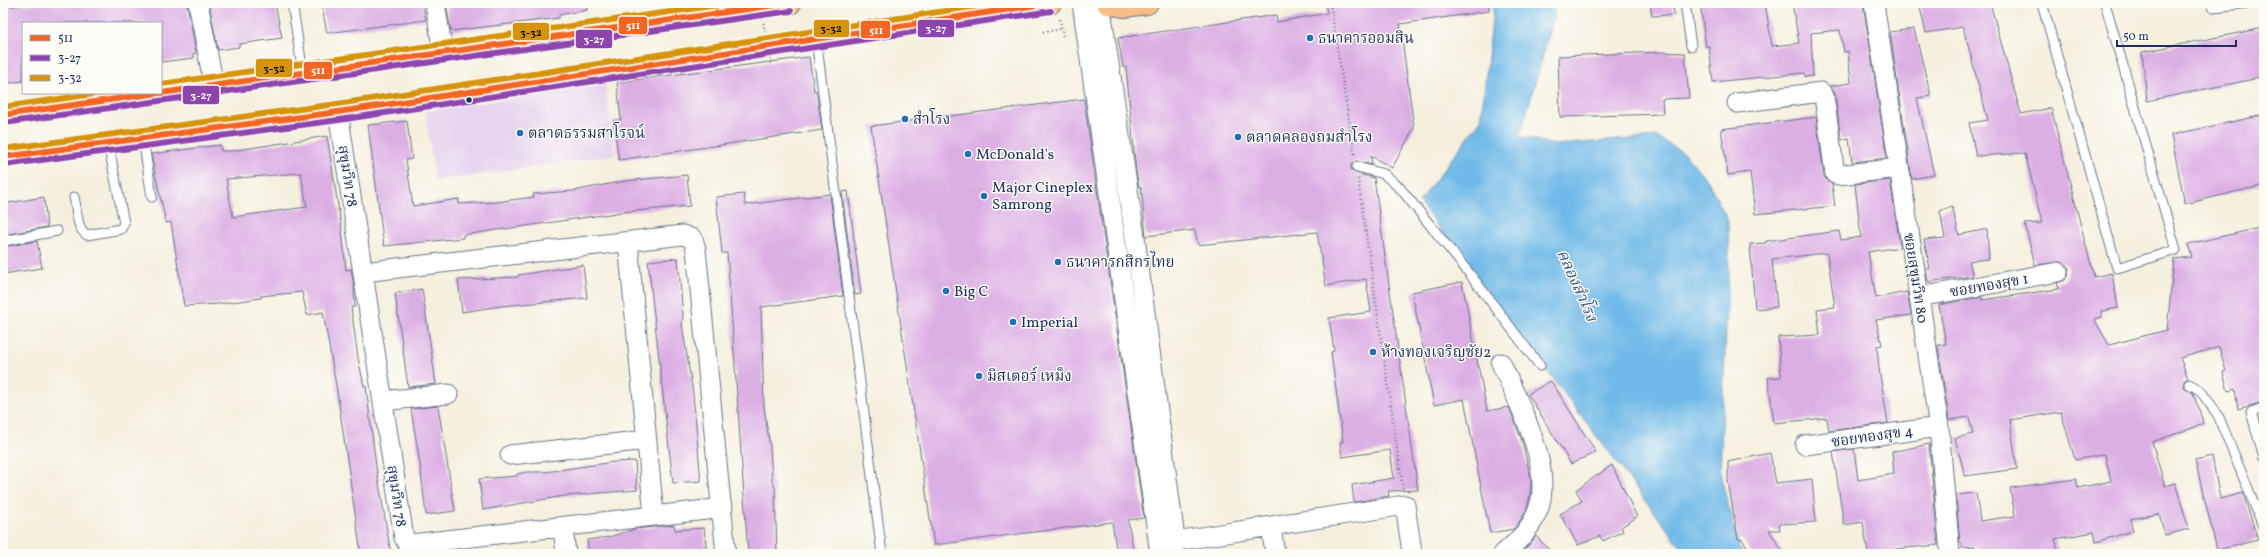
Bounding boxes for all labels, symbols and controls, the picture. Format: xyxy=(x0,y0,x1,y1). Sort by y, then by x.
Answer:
line badge: 511 xyxy=(618,16,648,35)
text: 511 xyxy=(626,19,640,34)
line badge: 3-32 xyxy=(813,19,850,38)
line badge: 3-27 xyxy=(917,19,955,38)
line badge: 511 xyxy=(860,20,891,39)
legend xyxy=(22,22,162,94)
line badge: 3-32 xyxy=(512,22,550,41)
text: 3-32 xyxy=(820,22,842,37)
text: 3-27 xyxy=(926,22,946,37)
scale bar xyxy=(2117,22,2236,48)
text: 511 xyxy=(869,24,883,39)
text: 3-32 xyxy=(520,26,542,41)
line badge: 3-27 xyxy=(575,29,613,49)
place label: ธนาคารออมสิน xyxy=(1318,29,1414,50)
text: 50 m xyxy=(2123,29,2149,45)
text: 511 xyxy=(58,31,73,47)
text: 3-27 xyxy=(584,33,604,48)
marker: ธนาคารออมสิน xyxy=(1305,33,1315,43)
text: 3-27 xyxy=(58,51,81,67)
line badge: 3-32 xyxy=(255,58,293,78)
line badge: 511 xyxy=(303,61,333,80)
text: 3-32 xyxy=(263,62,285,77)
text: 511 xyxy=(311,64,325,79)
text: 3-32 xyxy=(58,71,82,87)
line badge: 3-27 xyxy=(182,85,220,105)
text: 3-27 xyxy=(191,89,211,104)
unlabelled marker xyxy=(464,95,474,105)
place label: สำโรง xyxy=(913,108,950,131)
marker: สำโรง xyxy=(900,114,910,124)
place label: ตลาดธรรมสาโรจน์ xyxy=(528,122,645,145)
place label: ตลาดคลองถมสำโรง xyxy=(1246,126,1372,149)
marker: ตลาดธรรมสาโรจน์ xyxy=(515,128,525,138)
marker: ตลาดคลองถมสำโรง xyxy=(1233,132,1243,142)
street label: สุขุมวิท 78 xyxy=(331,144,362,209)
place label: McDonald's xyxy=(976,145,1054,166)
marker: McDonald's xyxy=(963,149,973,159)
place label: Major Cineplex Samrong xyxy=(992,178,1093,216)
marker: Major Cineplex Samrong xyxy=(979,191,989,201)
street label: ซอยสุขุมวิท 80 xyxy=(1897,231,1932,325)
water label: คลองสำโรง xyxy=(1551,245,1604,326)
place label: ธนาคารกสิกรไทย xyxy=(1066,251,1174,274)
marker: ธนาคารกสิกรไทย xyxy=(1053,257,1063,267)
street label: ซอยทองสุข 1 xyxy=(1948,269,2030,304)
place label: Big C xyxy=(954,282,989,303)
marker: Big C xyxy=(941,286,951,296)
place label: Imperial xyxy=(1021,313,1078,334)
marker: Imperial xyxy=(1008,317,1018,327)
place label: ห้างทองเจริญชัย2 xyxy=(1381,343,1491,364)
marker: ห้างทองเจริญชัย2 xyxy=(1368,347,1378,357)
place label: มิสเตอร์ เหม็ง xyxy=(987,366,1072,388)
marker: มิสเตอร์ เหม็ง xyxy=(974,371,984,381)
street label: ซอยทองสุข 4 xyxy=(1830,421,1915,454)
street label: สุขุมวิท 78 xyxy=(380,464,411,529)

